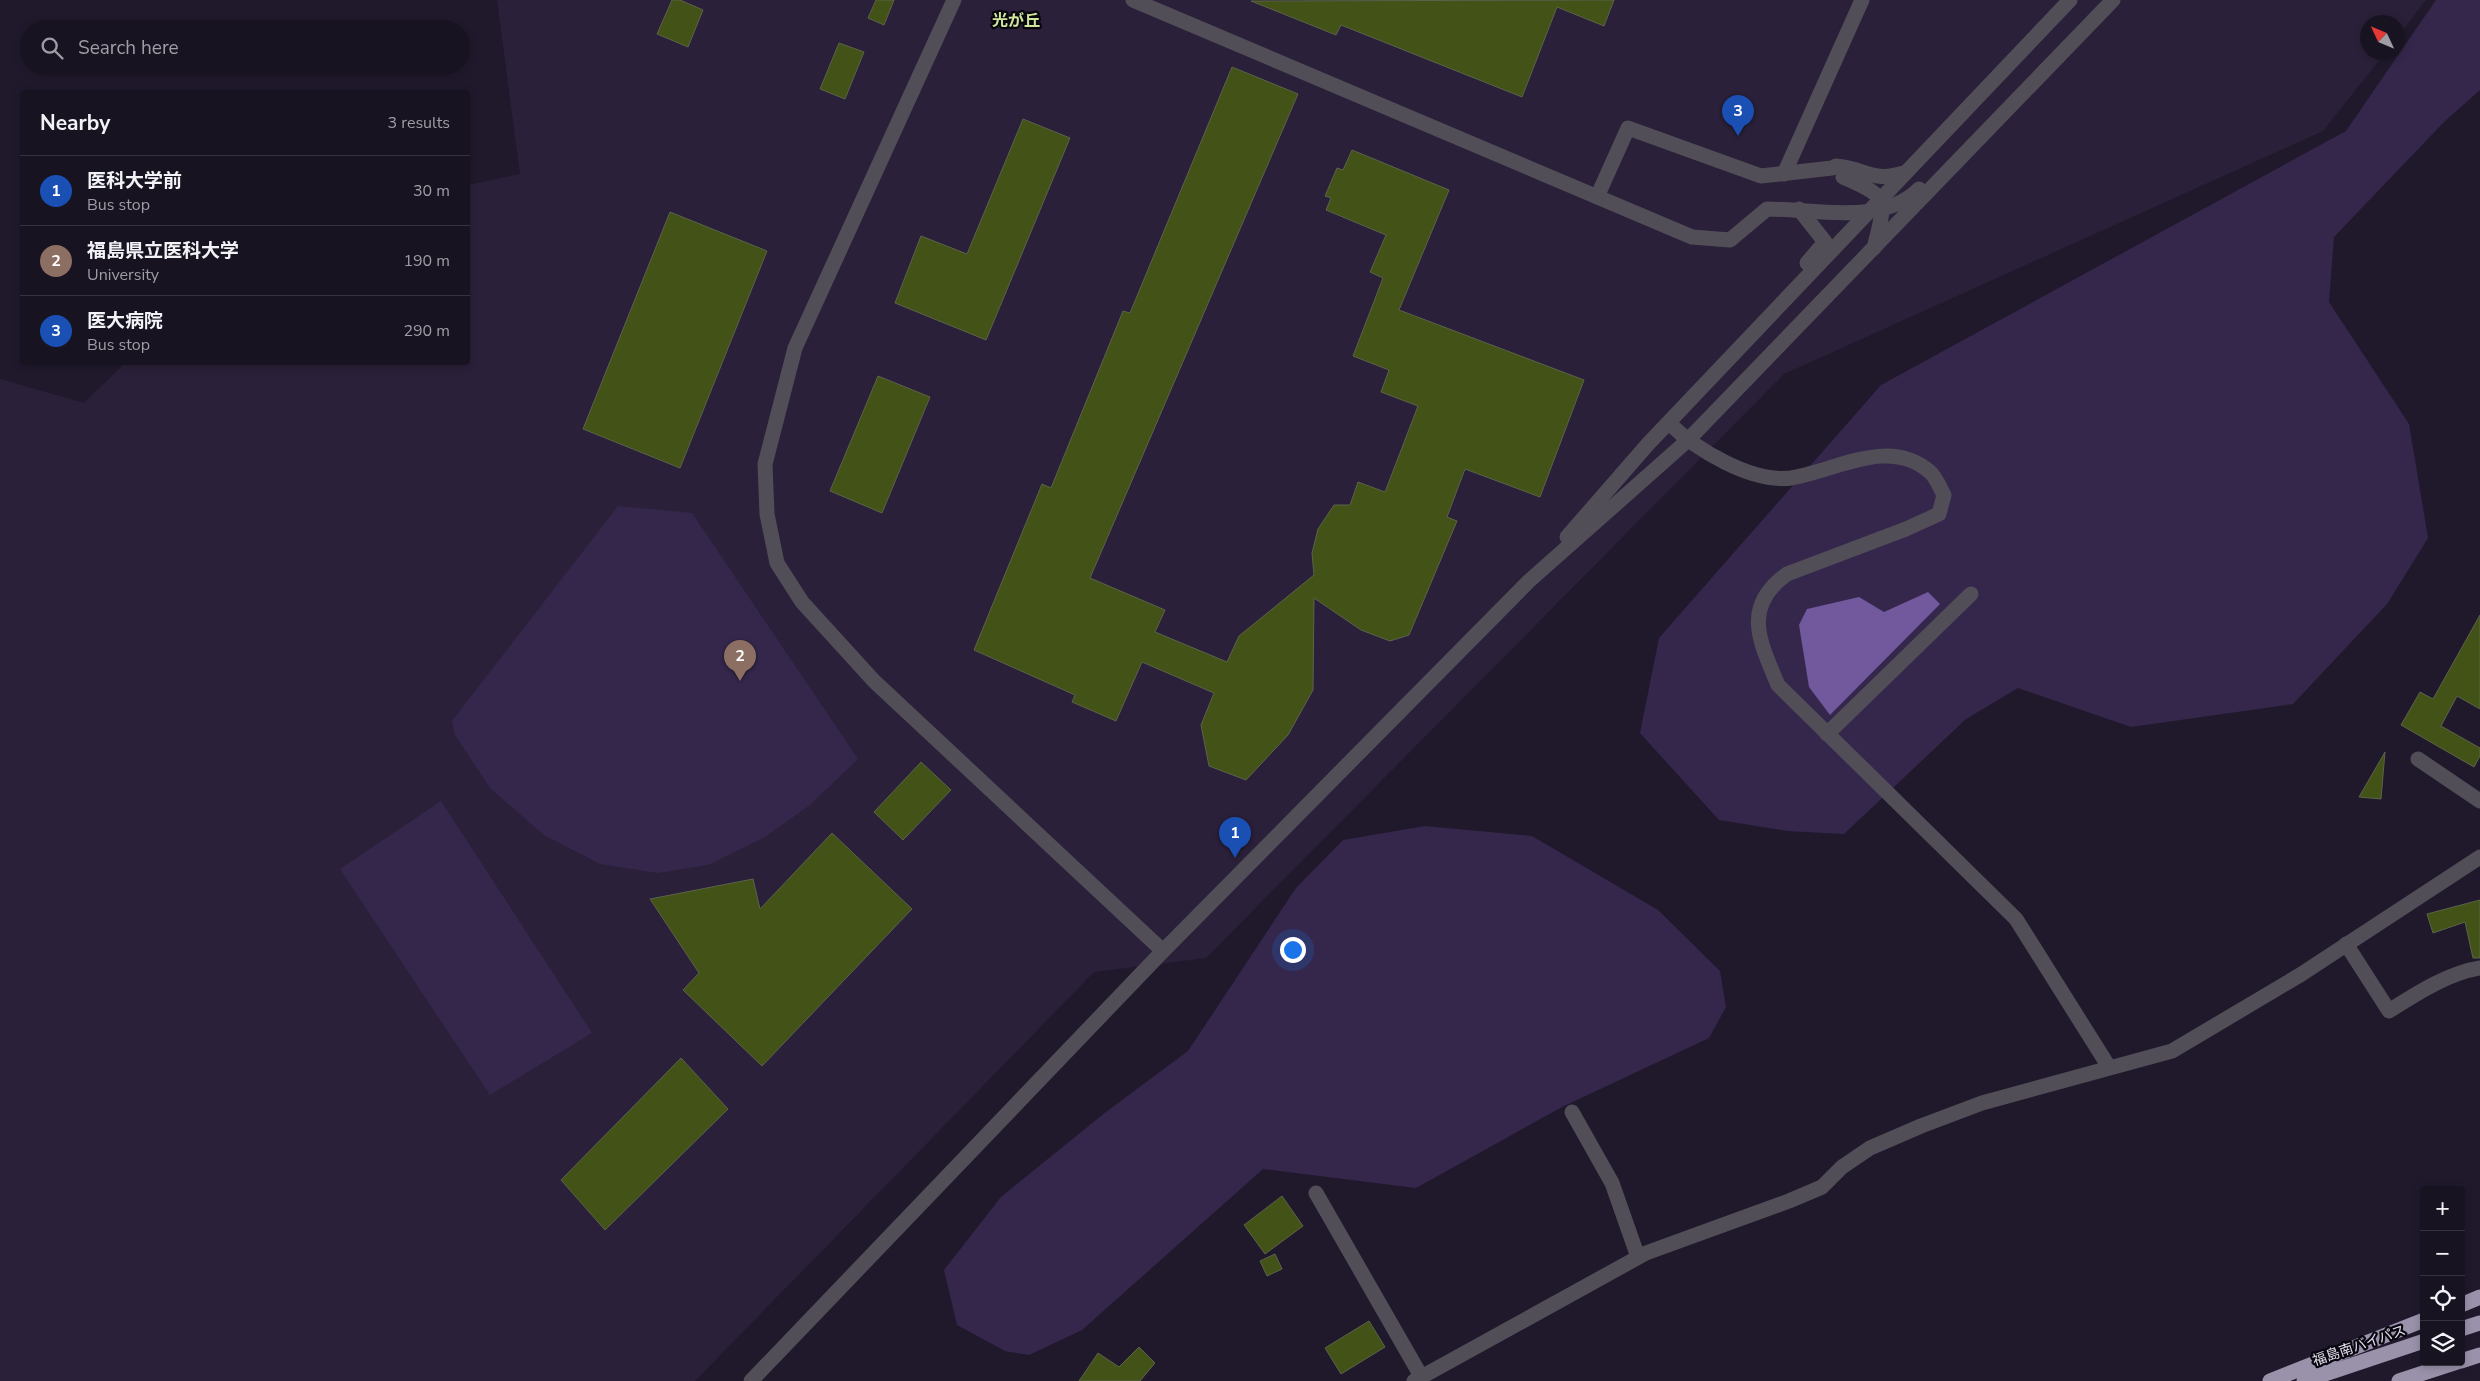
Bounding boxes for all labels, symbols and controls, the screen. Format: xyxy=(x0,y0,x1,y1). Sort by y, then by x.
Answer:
district label: 光が丘 xyxy=(992,10,1040,32)
north arrow xyxy=(2360,15,2405,60)
search box xyxy=(20,20,470,75)
icon: search xyxy=(38,34,66,62)
text: Search here xyxy=(78,35,179,61)
pin: 3 xyxy=(1722,95,1754,136)
text: Nearby xyxy=(40,109,110,137)
text: 3 results xyxy=(388,112,450,134)
text: 医科大学前 xyxy=(87,168,182,194)
text: 1 xyxy=(51,180,61,202)
text: 30 m xyxy=(413,180,450,202)
text: Bus stop xyxy=(87,194,150,216)
text: 福島県立医科大学 xyxy=(87,238,239,264)
text: 2 xyxy=(51,250,61,272)
text: 190 m xyxy=(403,250,450,272)
text: University xyxy=(87,264,159,286)
text: 医大病院 xyxy=(87,308,163,334)
text: 3 xyxy=(51,320,61,342)
text: 290 m xyxy=(403,320,450,342)
text: Bus stop xyxy=(87,334,150,356)
pin: 2 xyxy=(724,640,756,681)
pin: 1 xyxy=(1219,817,1251,858)
your location xyxy=(1280,937,1306,963)
map controls xyxy=(2420,1186,2465,1366)
button: + xyxy=(2420,1186,2465,1231)
button: − xyxy=(2420,1231,2465,1276)
button: locate xyxy=(2420,1276,2465,1321)
street label: 福島南バイパス xyxy=(2310,1321,2408,1370)
button: layers xyxy=(2420,1321,2465,1366)

